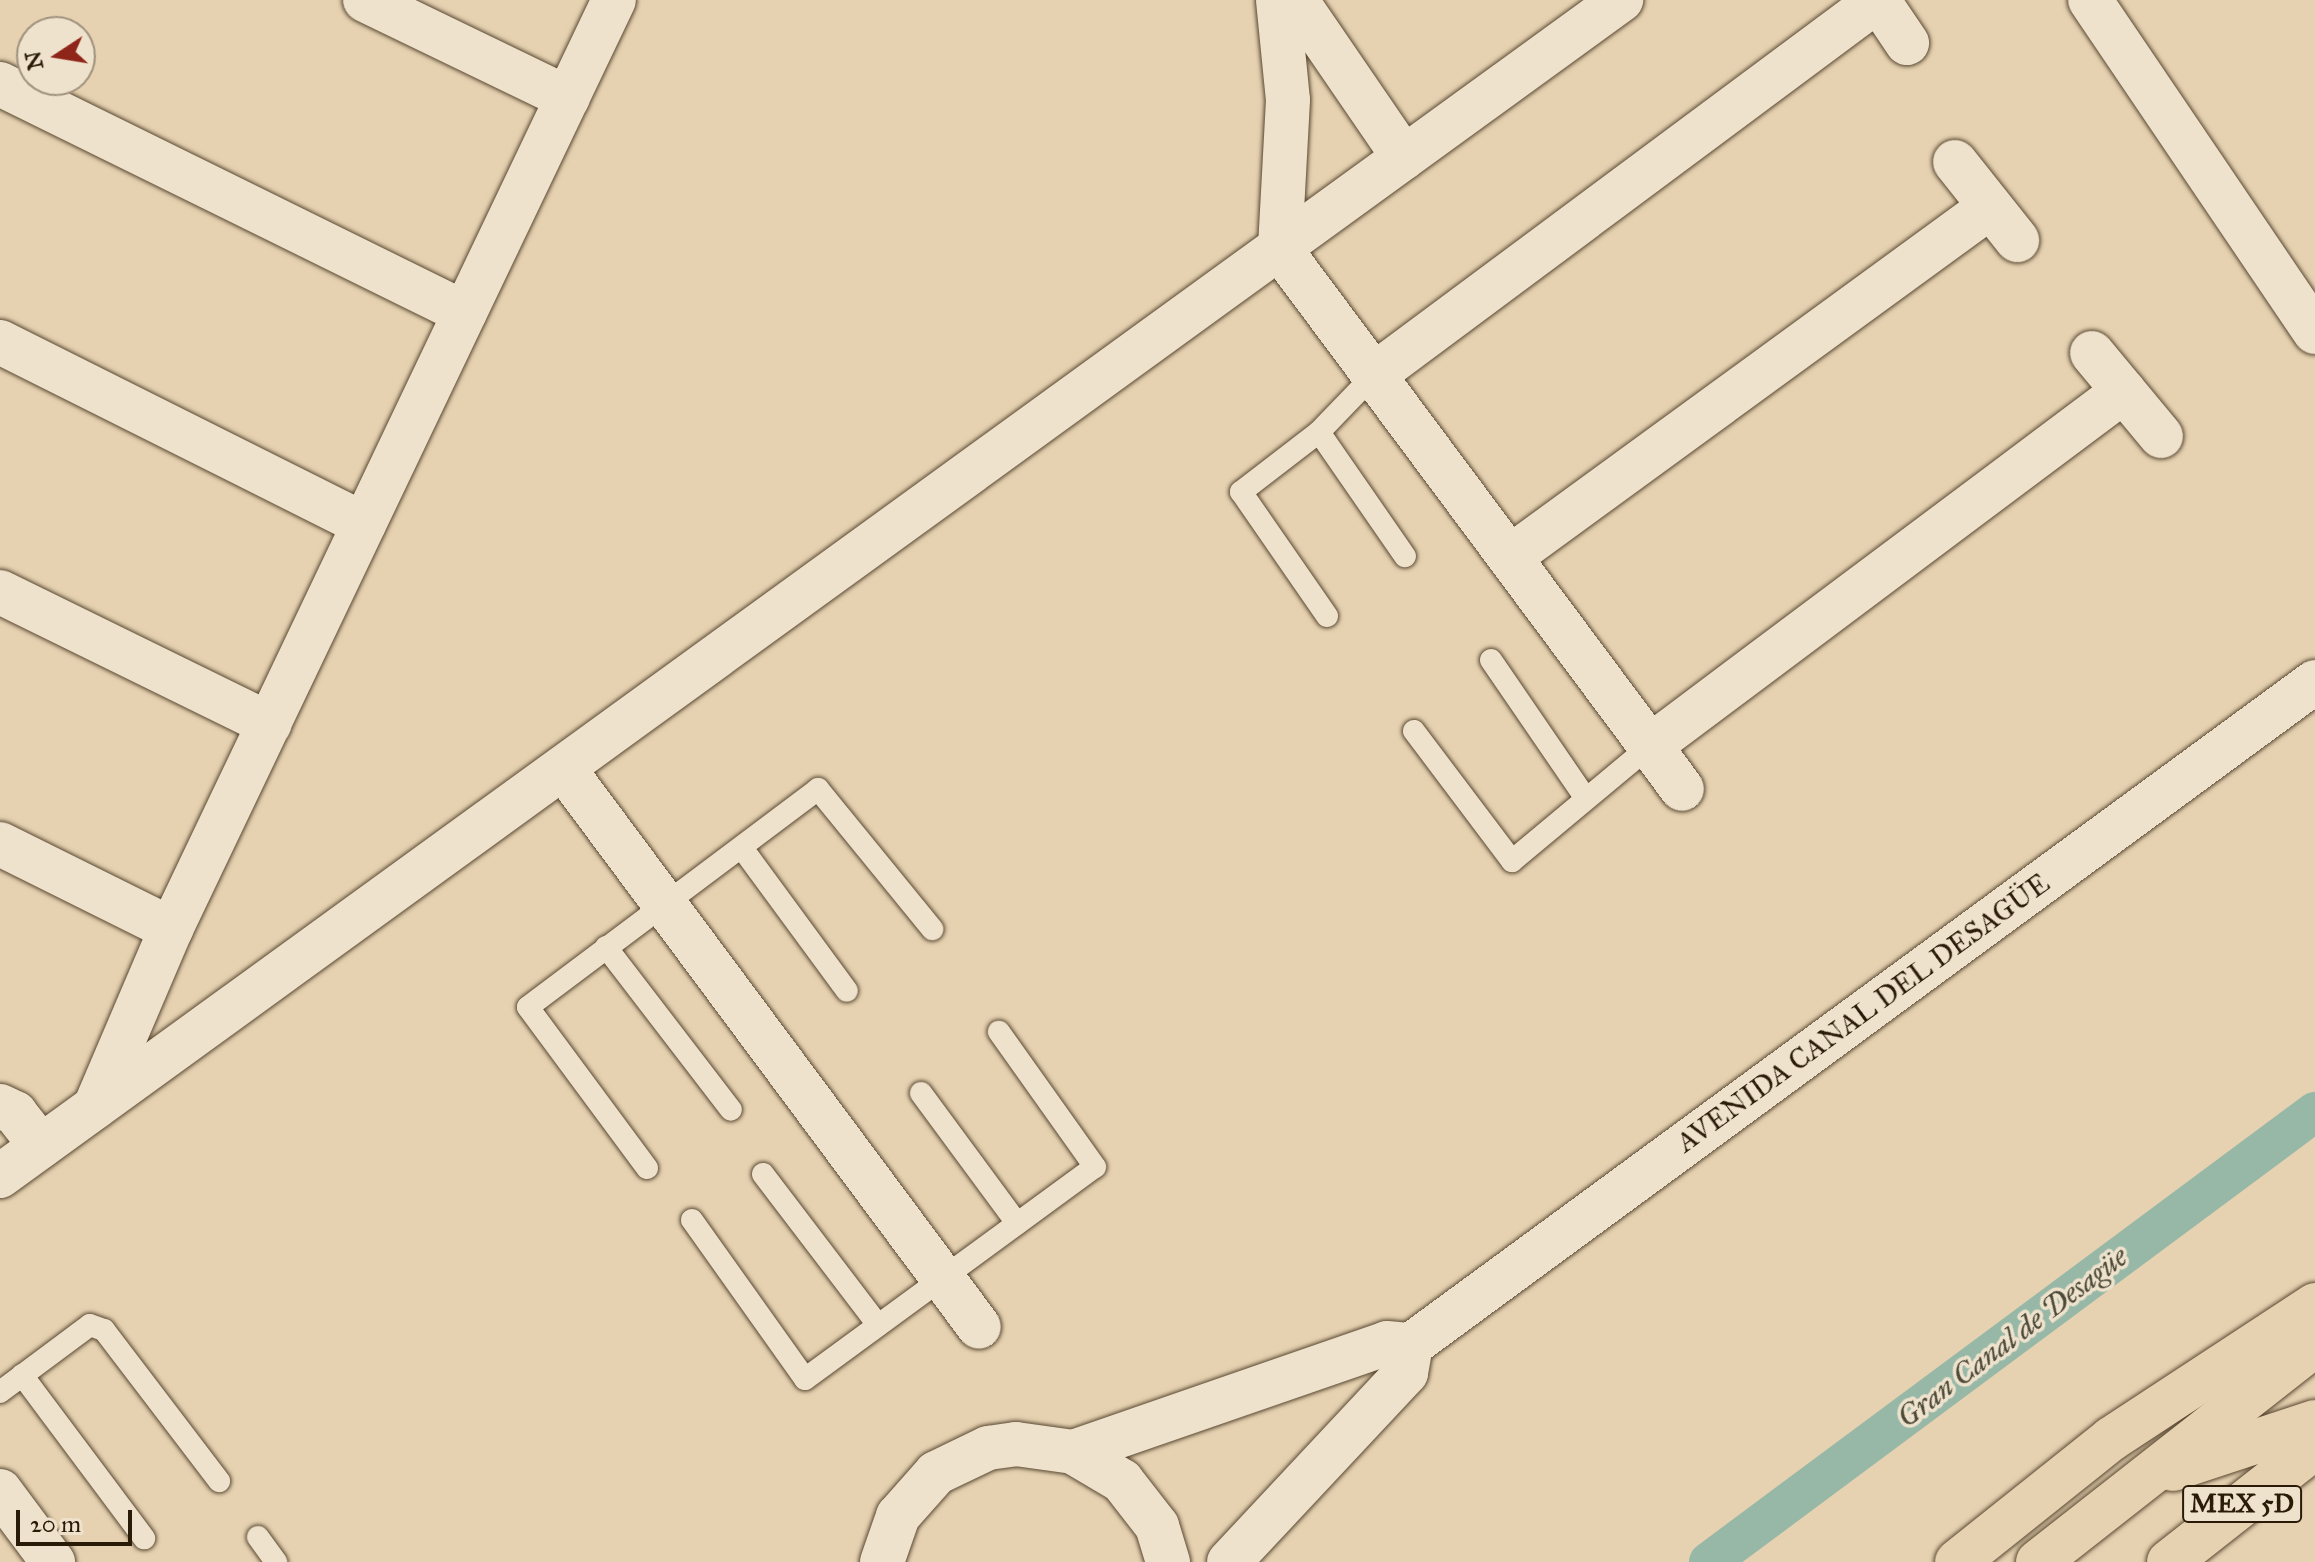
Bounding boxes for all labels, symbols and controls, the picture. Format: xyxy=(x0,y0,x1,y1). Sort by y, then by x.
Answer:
north arrow xyxy=(16,16,96,96)
text: N xyxy=(19,49,49,73)
street label: AVENIDA CANAL DEL DESAGÜE xyxy=(1670,866,2056,1160)
water label: Gran Canal de Desagüe xyxy=(1890,1239,2134,1435)
road number: MEX 5D xyxy=(2182,1482,2302,1526)
scale bar xyxy=(20,1494,136,1544)
text: 20 m xyxy=(30,1509,81,1539)

